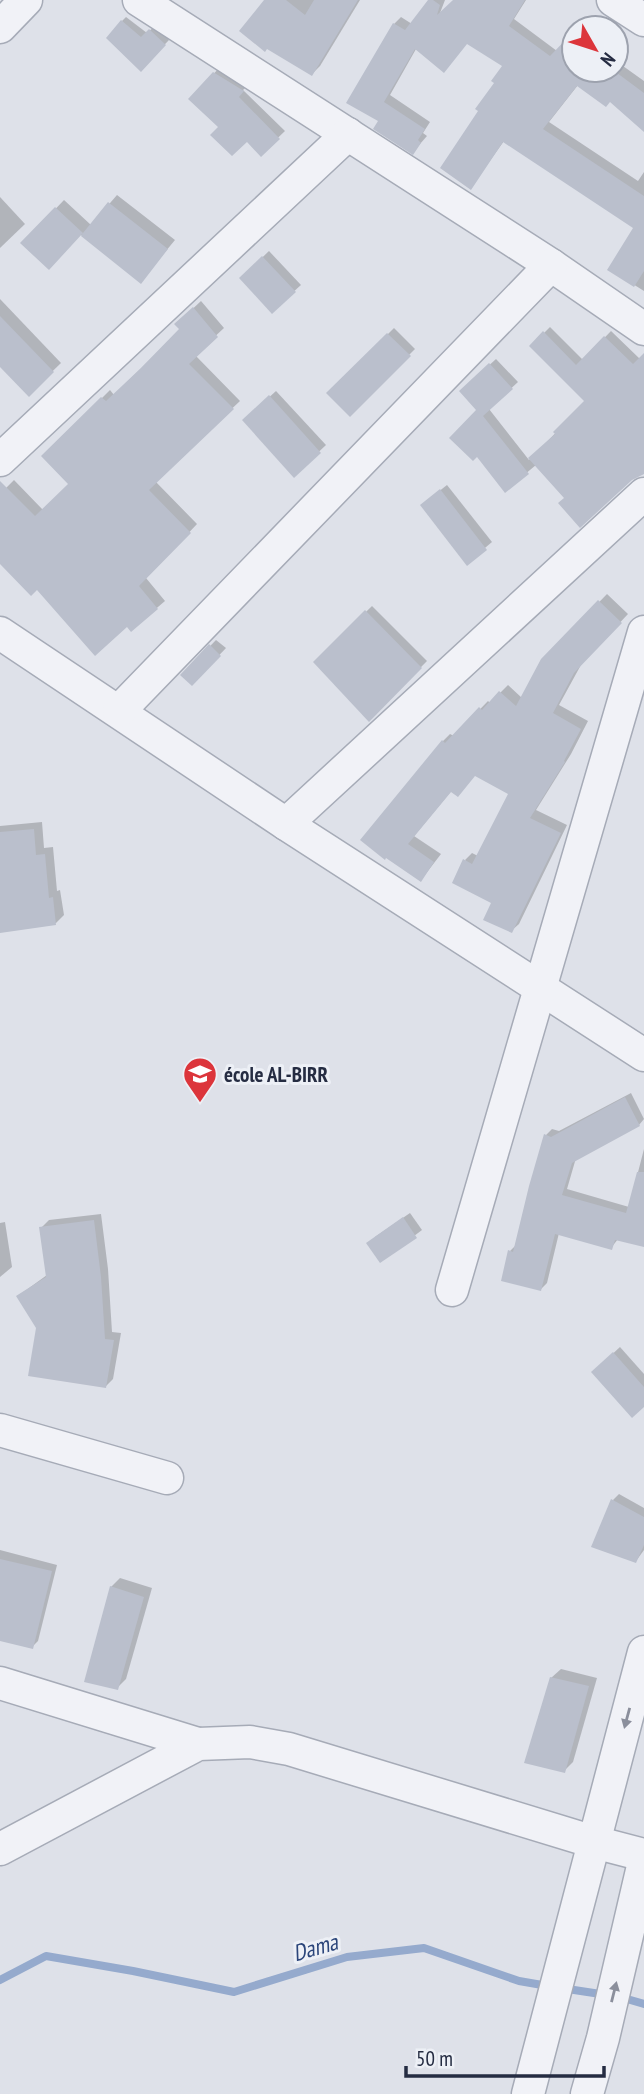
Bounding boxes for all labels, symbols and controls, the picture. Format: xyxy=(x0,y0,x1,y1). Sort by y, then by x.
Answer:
north arrow xyxy=(560,14,630,84)
text: N xyxy=(596,48,621,71)
school or university icon: école AL-BIRR xyxy=(181,1055,219,1104)
place label: école AL-BIRR xyxy=(224,1061,328,1088)
one-way arrow xyxy=(621,1707,632,1729)
water label: Dama xyxy=(289,1926,343,1967)
one-way arrow xyxy=(609,1981,620,2003)
scale bar xyxy=(406,2035,604,2078)
text: 50 m xyxy=(416,2045,453,2072)

